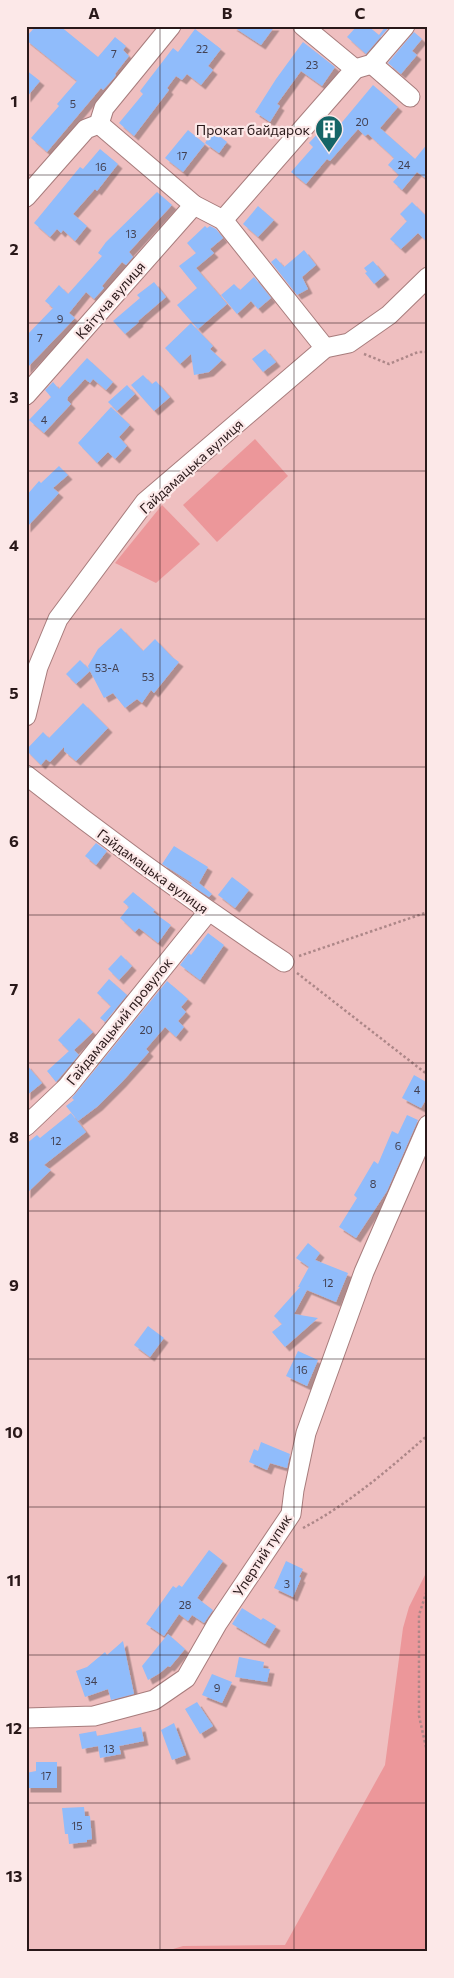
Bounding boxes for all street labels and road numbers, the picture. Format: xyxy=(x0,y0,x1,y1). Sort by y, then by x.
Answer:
street label: Квітуча вулиця xyxy=(72,258,148,342)
street label: Гайдамацька вулиця xyxy=(136,415,246,517)
street label: Гайдамацька вулиця xyxy=(94,825,212,917)
street label: Гайдамацький провулок xyxy=(62,954,176,1088)
street label: Упертий тупик xyxy=(229,1510,295,1599)

